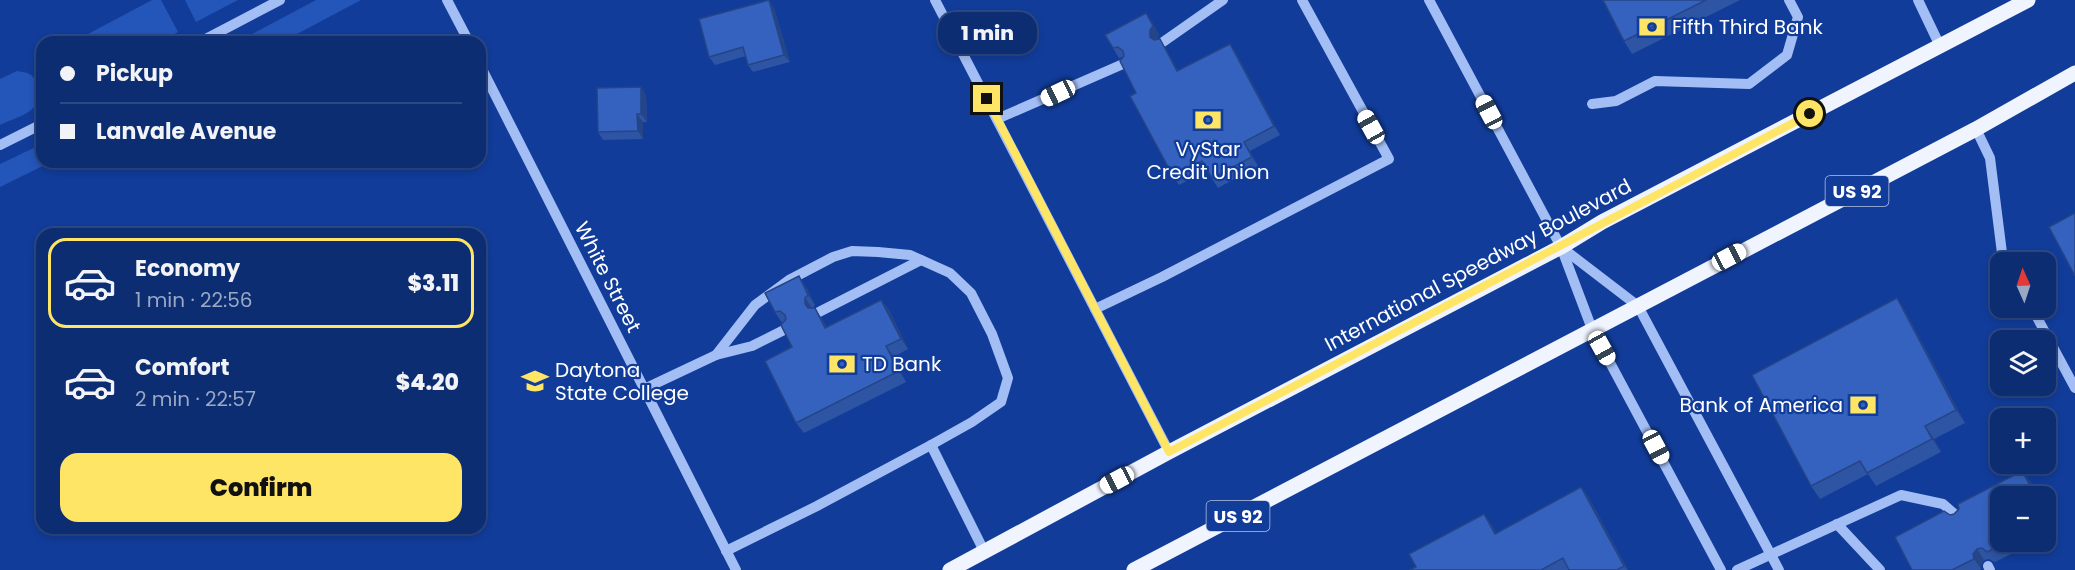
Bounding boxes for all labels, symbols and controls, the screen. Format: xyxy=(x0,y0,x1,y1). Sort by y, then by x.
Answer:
callout: 1 min xyxy=(938,12,1036,54)
bank icon: Fifth Third Bank xyxy=(1637,12,1667,42)
place label: Fifth Third Bank xyxy=(1672,13,1823,41)
text: 1 min xyxy=(961,19,1014,47)
text: Pickup xyxy=(96,58,173,89)
car xyxy=(1038,77,1078,109)
route end xyxy=(973,85,1000,112)
car xyxy=(1473,92,1505,132)
route start xyxy=(1796,100,1823,127)
bank icon: VyStar Credit Union xyxy=(1193,105,1223,135)
car xyxy=(1354,107,1388,147)
text: Lanvale Avenue xyxy=(96,116,276,147)
place label: VyStar Credit Union xyxy=(1146,135,1270,186)
street label: International Speedway Boulevard xyxy=(1320,172,1636,358)
road number: US 92 xyxy=(1826,176,1888,206)
street label: White Street xyxy=(568,217,648,337)
car xyxy=(1709,241,1749,273)
north arrow xyxy=(1990,252,2056,318)
map controls xyxy=(1990,252,2056,552)
text: Economy xyxy=(135,253,240,284)
icon: car xyxy=(63,256,117,310)
text: $3.11 xyxy=(407,268,459,299)
text: 1 min · 22:56 xyxy=(135,286,253,314)
car xyxy=(1585,328,1619,368)
button: layers xyxy=(1990,330,2056,396)
bank icon: TD Bank xyxy=(827,349,857,379)
place label: TD Bank xyxy=(862,350,942,378)
text: Comfort xyxy=(135,352,229,383)
icon: car xyxy=(63,355,117,409)
place label: Daytona State College xyxy=(555,356,689,407)
school or university icon: Daytona State College xyxy=(520,366,550,396)
text: $4.20 xyxy=(396,367,459,398)
text: 2 min · 22:57 xyxy=(135,385,256,413)
bank icon: Bank of America xyxy=(1848,390,1878,420)
place label: Bank of America xyxy=(1680,391,1843,419)
button: + xyxy=(1990,408,2056,474)
car xyxy=(1640,427,1672,467)
button: Confirm xyxy=(60,453,462,522)
car xyxy=(1097,464,1137,496)
button: − xyxy=(1990,486,2056,552)
road number: US 92 xyxy=(1206,501,1270,531)

